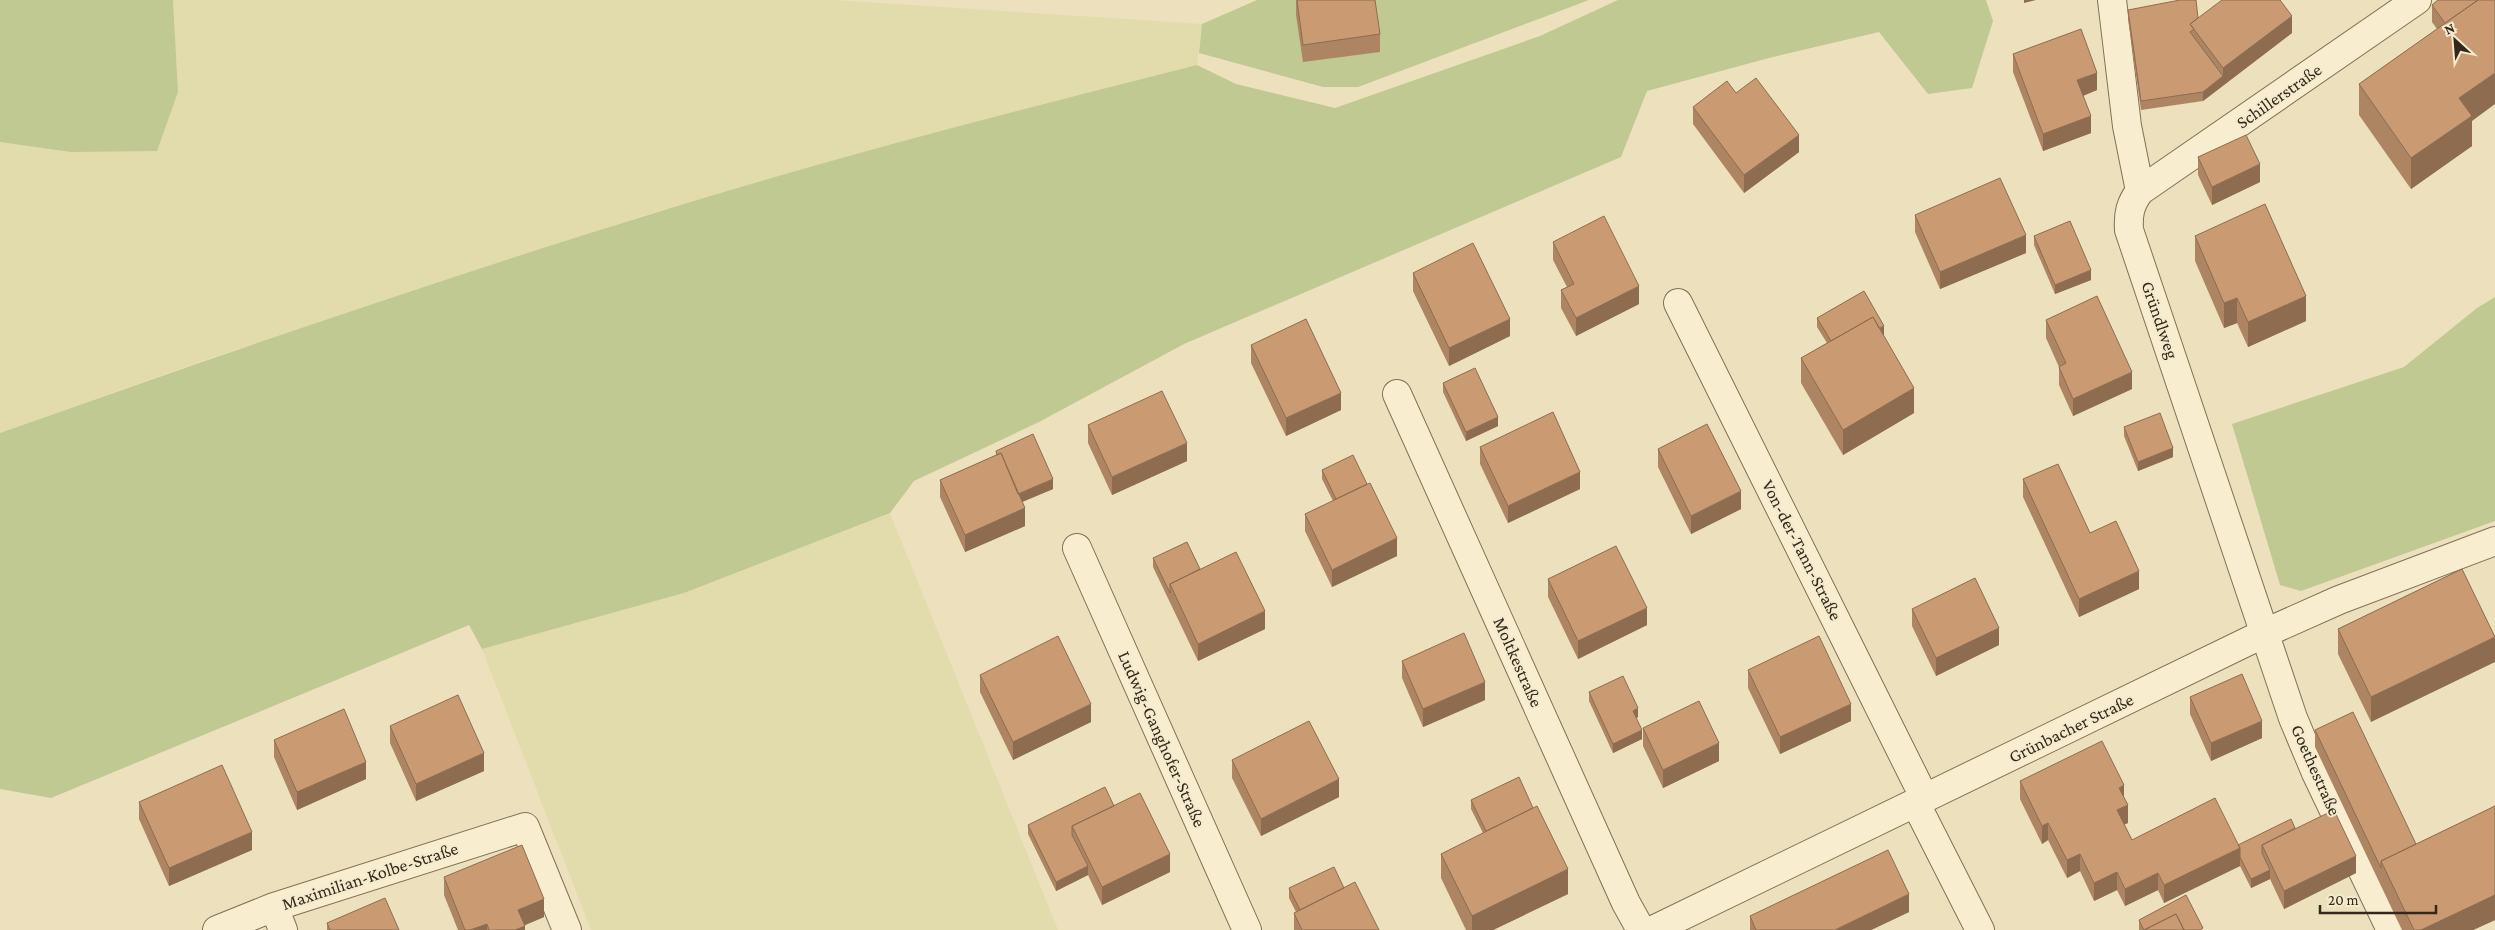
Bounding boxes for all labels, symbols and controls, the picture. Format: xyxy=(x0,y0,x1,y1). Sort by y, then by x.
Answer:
north arrow xyxy=(2430,15,2480,65)
text: N xyxy=(2442,19,2458,38)
street label: Schillerstraße xyxy=(2233,59,2325,133)
street label: Gründlweg xyxy=(2137,278,2183,362)
street label: Von-der-Tann-Straße xyxy=(1758,476,1846,624)
street label: Moltkestraße xyxy=(1489,614,1547,710)
street label: Ludwig-Ganghofer-Straße xyxy=(1114,648,1210,830)
street label: Grünbacher Straße xyxy=(2005,689,2137,767)
street label: Goethestraße xyxy=(2287,722,2345,818)
street label: Maximilian-Kolbe-Straße xyxy=(279,838,461,914)
scale bar xyxy=(2320,882,2436,914)
text: 20 m xyxy=(2328,892,2359,908)

